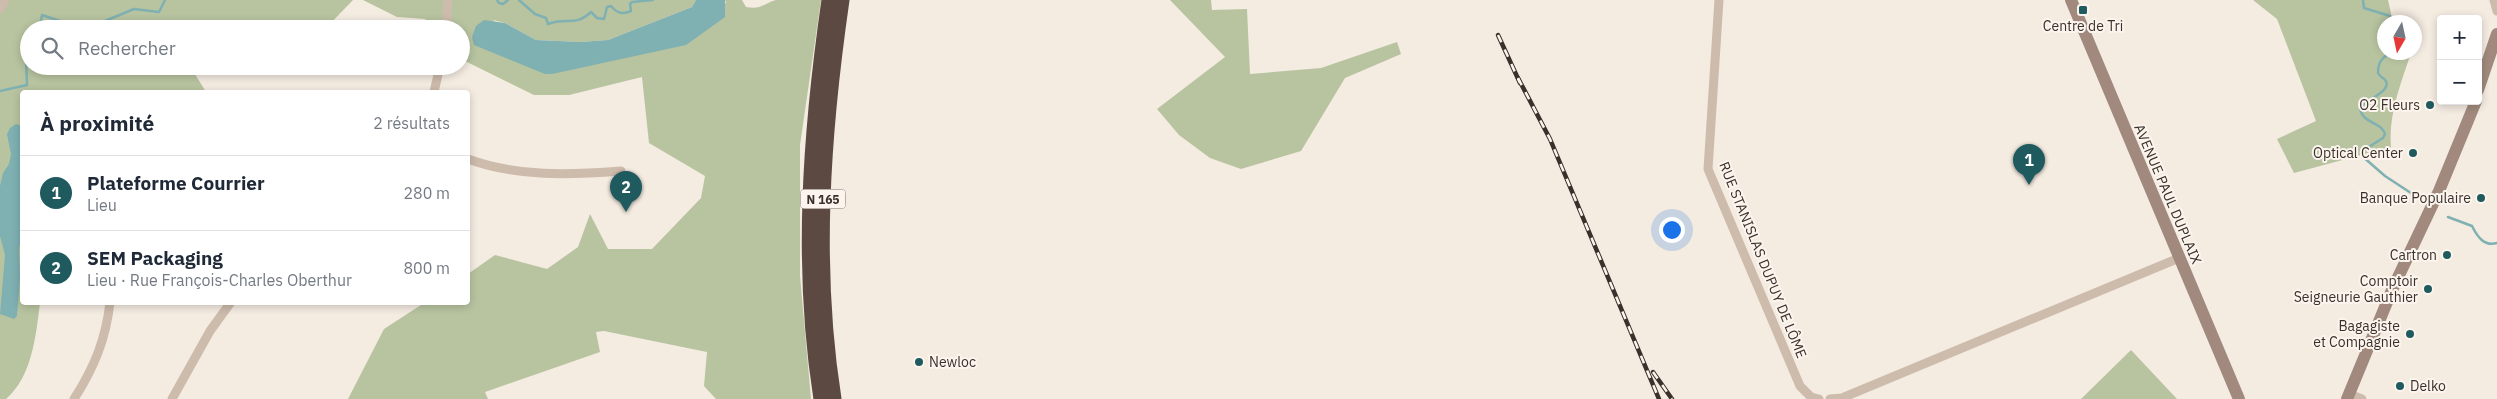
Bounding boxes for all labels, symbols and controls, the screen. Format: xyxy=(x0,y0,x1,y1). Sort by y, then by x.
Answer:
marker: Centre de Tri xyxy=(2077,4,2089,16)
north arrow xyxy=(2377,15,2422,60)
map controls xyxy=(2437,15,2482,105)
button: + xyxy=(2437,15,2482,60)
place label: Centre de Tri xyxy=(2043,17,2123,35)
search box xyxy=(20,20,470,75)
icon: search xyxy=(38,34,66,62)
text: Rechercher xyxy=(78,36,176,60)
button: − xyxy=(2437,60,2482,105)
place label: O2 Fleurs xyxy=(2359,96,2420,114)
marker: O2 Fleurs xyxy=(2424,99,2436,111)
text: À proximité xyxy=(40,109,154,137)
text: 2 résultats xyxy=(373,113,450,133)
street label: AVENUE PAUL DUPLAIX xyxy=(2130,121,2206,267)
pin: 1 xyxy=(2013,144,2045,185)
place label: Optical Center xyxy=(2313,144,2403,162)
marker: Optical Center xyxy=(2407,147,2419,159)
street label: RUE STANISLAS DUPUY DE LÔME xyxy=(1715,159,1812,361)
text: Plateforme Courrier xyxy=(87,171,265,195)
pin: 2 xyxy=(610,171,642,212)
text: 1 xyxy=(51,183,61,203)
text: 280 m xyxy=(403,183,450,203)
place label: Banque Populaire xyxy=(2360,189,2471,207)
road number: N 165 xyxy=(800,190,846,208)
marker: Banque Populaire xyxy=(2475,192,2487,204)
text: Lieu xyxy=(87,195,117,215)
your location xyxy=(1659,217,1685,243)
text: SEM Packaging xyxy=(87,246,223,270)
place label: Cartron xyxy=(2390,246,2437,264)
marker: Cartron xyxy=(2441,249,2453,261)
text: 2 xyxy=(51,258,61,278)
text: 800 m xyxy=(403,258,450,278)
text: Lieu · Rue François-Charles Oberthur xyxy=(87,270,352,290)
place label: Comptoir Seigneurie Gauthier xyxy=(2294,272,2418,306)
marker: Comptoir Seigneurie Gauthier xyxy=(2422,283,2434,295)
place label: Bagagiste et Compagnie xyxy=(2313,317,2400,351)
marker: Bagagiste et Compagnie xyxy=(2404,328,2416,340)
place label: Newloc xyxy=(929,353,976,371)
marker: Newloc xyxy=(913,356,925,368)
place label: Delko xyxy=(2410,377,2446,395)
marker: Delko xyxy=(2394,380,2406,392)

